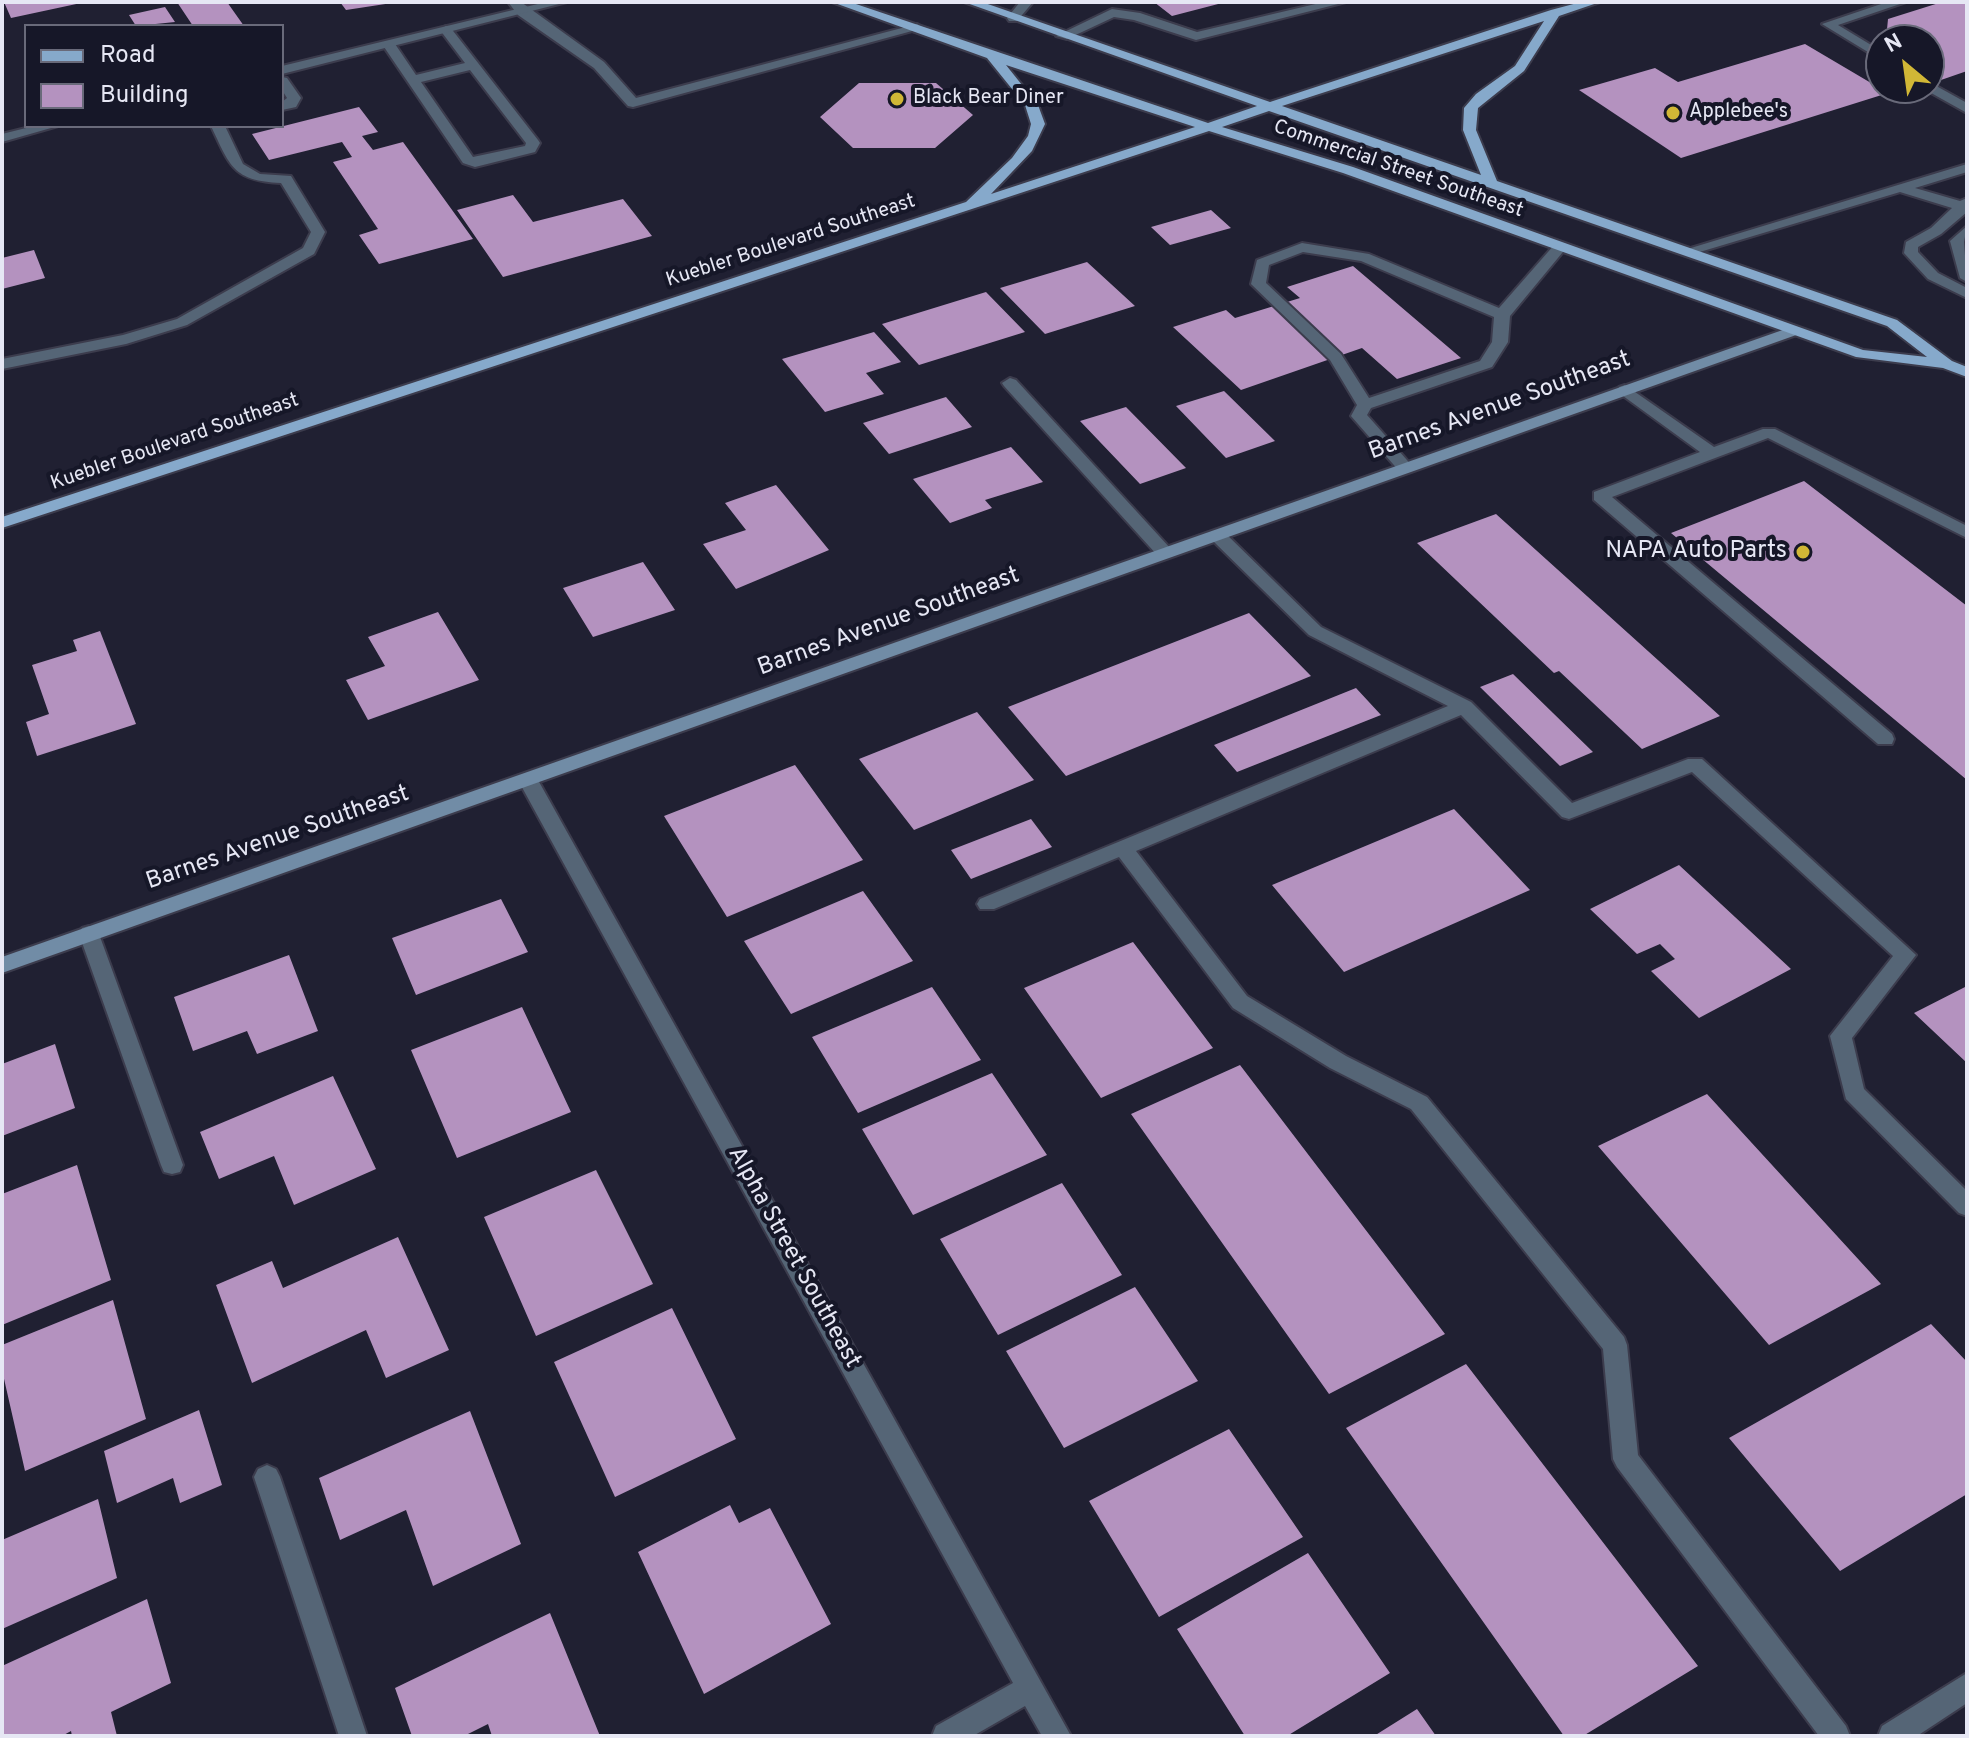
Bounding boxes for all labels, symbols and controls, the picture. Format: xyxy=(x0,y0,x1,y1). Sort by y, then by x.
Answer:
legend xyxy=(24,24,284,128)
north arrow xyxy=(1865,24,1945,104)
text: N xyxy=(1881,29,1908,60)
text: Road xyxy=(100,41,156,71)
text: Building xyxy=(100,81,189,111)
place label: Black Bear Diner xyxy=(913,87,1064,111)
marker: Black Bear Diner xyxy=(888,90,906,108)
place label: Applebee's xyxy=(1689,101,1788,125)
marker: Applebee's xyxy=(1664,104,1682,122)
street label: Commercial Street Southeast xyxy=(1270,116,1526,224)
street label: Kuebler Boulevard Southeast xyxy=(663,190,919,294)
street label: Barnes Avenue Southeast xyxy=(1365,346,1635,468)
street label: Kuebler Boulevard Southeast xyxy=(48,389,302,497)
place label: NAPA Auto Parts xyxy=(1605,538,1787,566)
marker: NAPA Auto Parts xyxy=(1794,543,1812,561)
street label: Barnes Avenue Southeast xyxy=(754,562,1024,684)
street label: Barnes Avenue Southeast xyxy=(143,780,413,898)
street label: Alpha Street Southeast xyxy=(720,1142,866,1374)

